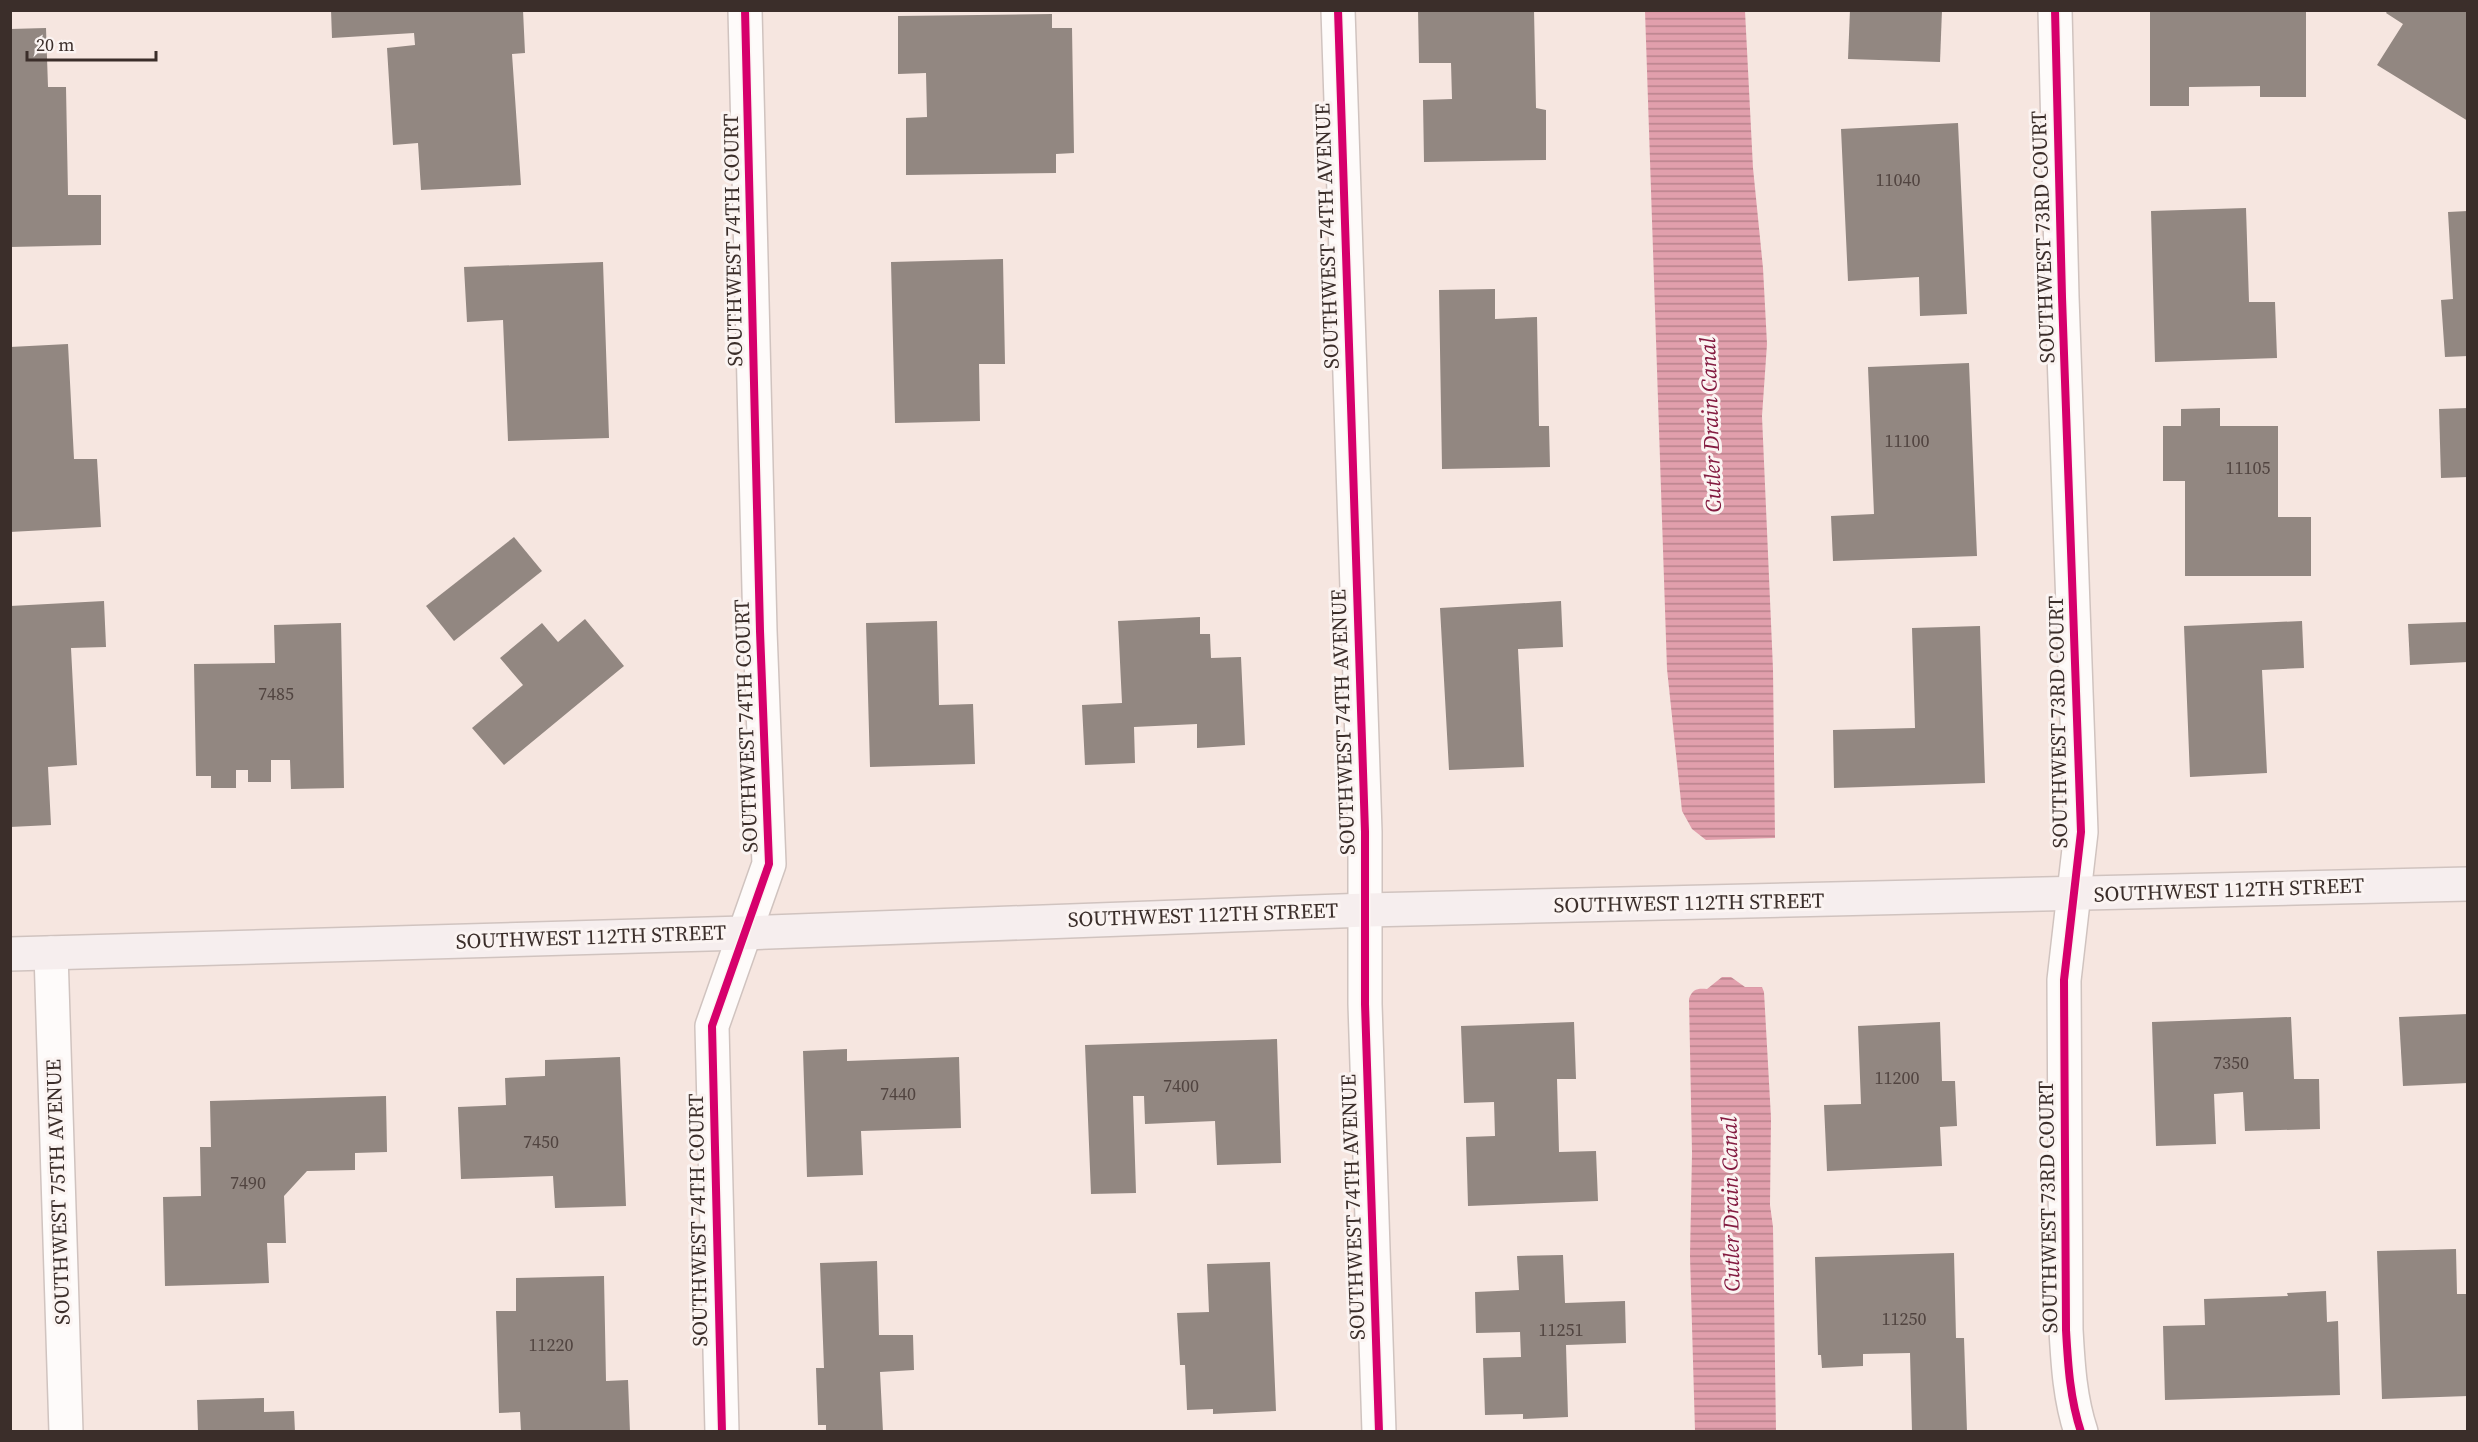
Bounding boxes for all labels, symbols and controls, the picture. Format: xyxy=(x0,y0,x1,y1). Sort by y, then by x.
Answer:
scale bar xyxy=(27,24,156,62)
text: 20 m xyxy=(36,32,74,57)
street label: SOUTHWEST 74TH AVENUE xyxy=(1307,102,1346,370)
street label: SOUTHWEST 73RD COURT xyxy=(2024,110,2061,364)
street label: SOUTHWEST 74TH COURT xyxy=(716,113,749,367)
house number: 11040 xyxy=(1876,167,1921,192)
water label: Cutler Drain Canal xyxy=(1692,336,1728,513)
house number: 11100 xyxy=(1885,428,1930,453)
house number: 11105 xyxy=(2226,455,2271,480)
street label: SOUTHWEST 74TH AVENUE xyxy=(1323,588,1362,856)
street label: SOUTHWEST 73RD COURT xyxy=(2041,595,2074,849)
street label: SOUTHWEST 74TH COURT xyxy=(727,599,764,853)
house number: 7485 xyxy=(258,681,294,706)
street label: SOUTHWEST 112TH STREET xyxy=(2093,870,2365,909)
street label: SOUTHWEST 112TH STREET xyxy=(1553,886,1825,919)
street label: SOUTHWEST 112TH STREET xyxy=(1067,895,1339,934)
street label: SOUTHWEST 112TH STREET xyxy=(455,917,727,956)
house number: 7350 xyxy=(2213,1050,2249,1075)
street label: SOUTHWEST 75TH AVENUE xyxy=(38,1058,77,1326)
house number: 11200 xyxy=(1875,1065,1920,1090)
house number: 7400 xyxy=(1163,1073,1199,1098)
street label: SOUTHWEST 74TH AVENUE xyxy=(1333,1073,1372,1341)
street label: SOUTHWEST 73RD COURT xyxy=(2031,1080,2064,1334)
house number: 7440 xyxy=(880,1081,916,1106)
street label: SOUTHWEST 74TH COURT xyxy=(681,1093,714,1347)
water label: Cutler Drain Canal xyxy=(1713,1115,1747,1292)
house number: 7450 xyxy=(523,1129,559,1154)
house number: 7490 xyxy=(230,1170,266,1195)
house number: 11250 xyxy=(1882,1306,1927,1331)
house number: 11251 xyxy=(1539,1317,1584,1342)
house number: 11220 xyxy=(529,1332,574,1357)

